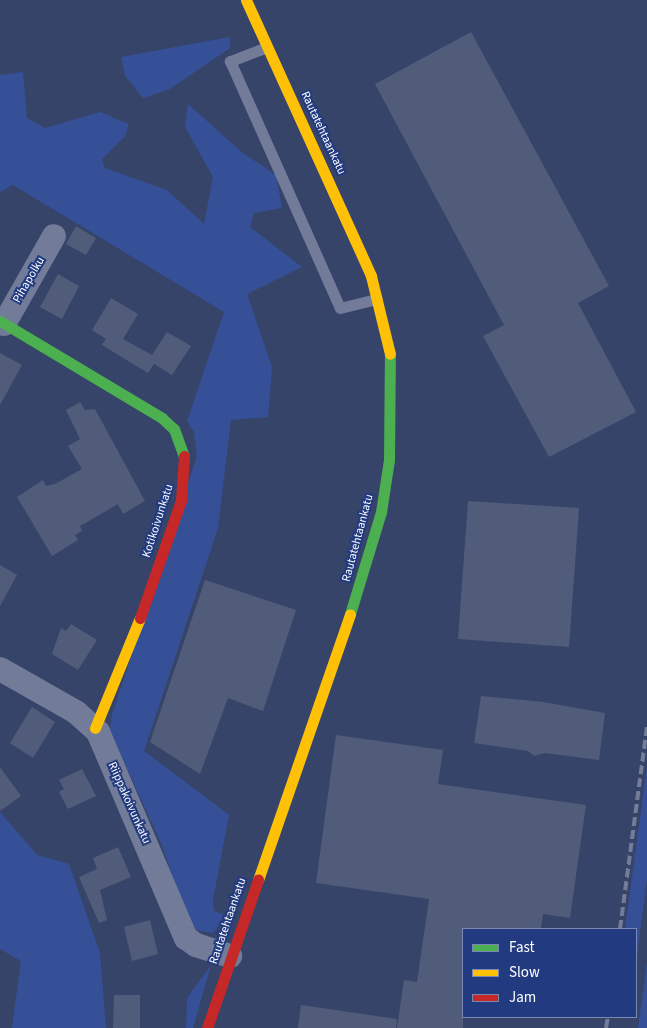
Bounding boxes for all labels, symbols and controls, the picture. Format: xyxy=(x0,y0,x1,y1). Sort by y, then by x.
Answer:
street label: Rautatehtaankatu xyxy=(297,89,349,177)
street label: Pihapolku xyxy=(10,254,48,306)
street label: Kotikoivunkatu xyxy=(139,482,177,560)
street label: Rautatehtaankatu xyxy=(339,493,377,583)
street label: Riippakoivunkatu xyxy=(105,760,153,846)
street label: Rautatehtaankatu xyxy=(207,876,249,966)
legend xyxy=(462,928,637,1018)
text: Fast xyxy=(509,937,535,958)
text: Slow xyxy=(509,962,540,983)
text: Jam xyxy=(509,987,536,1008)

